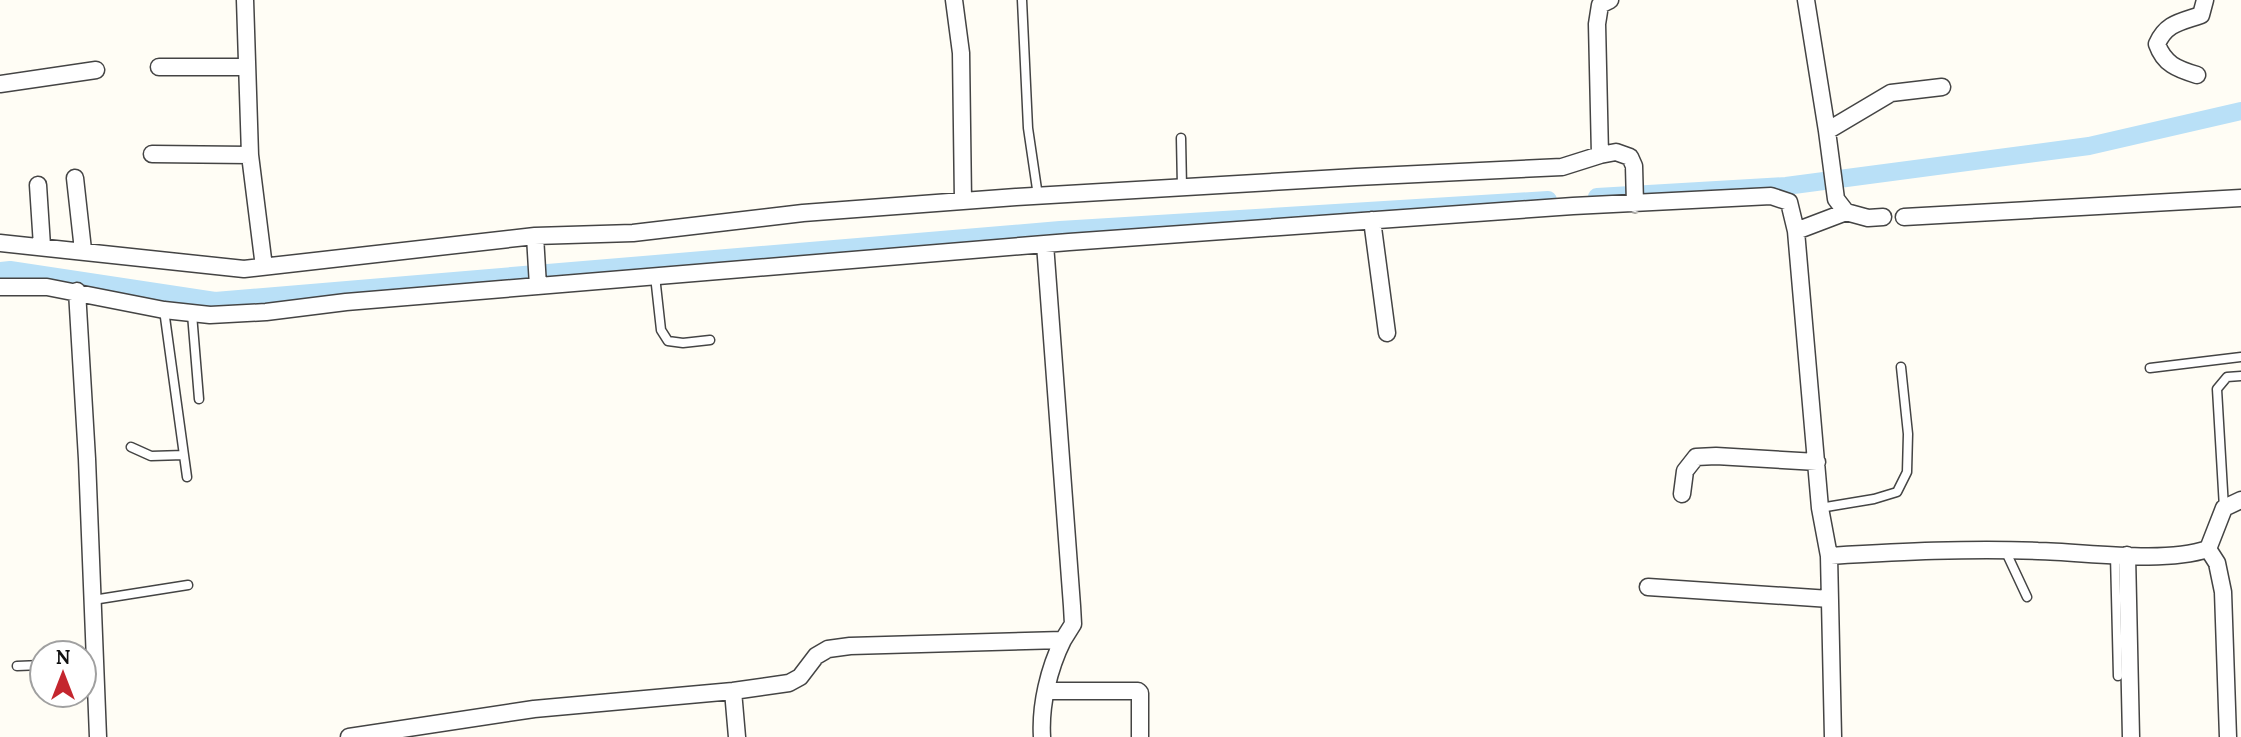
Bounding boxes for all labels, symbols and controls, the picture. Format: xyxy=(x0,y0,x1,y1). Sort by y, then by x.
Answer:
north arrow xyxy=(28,639,98,709)
text: N xyxy=(56,645,71,669)

